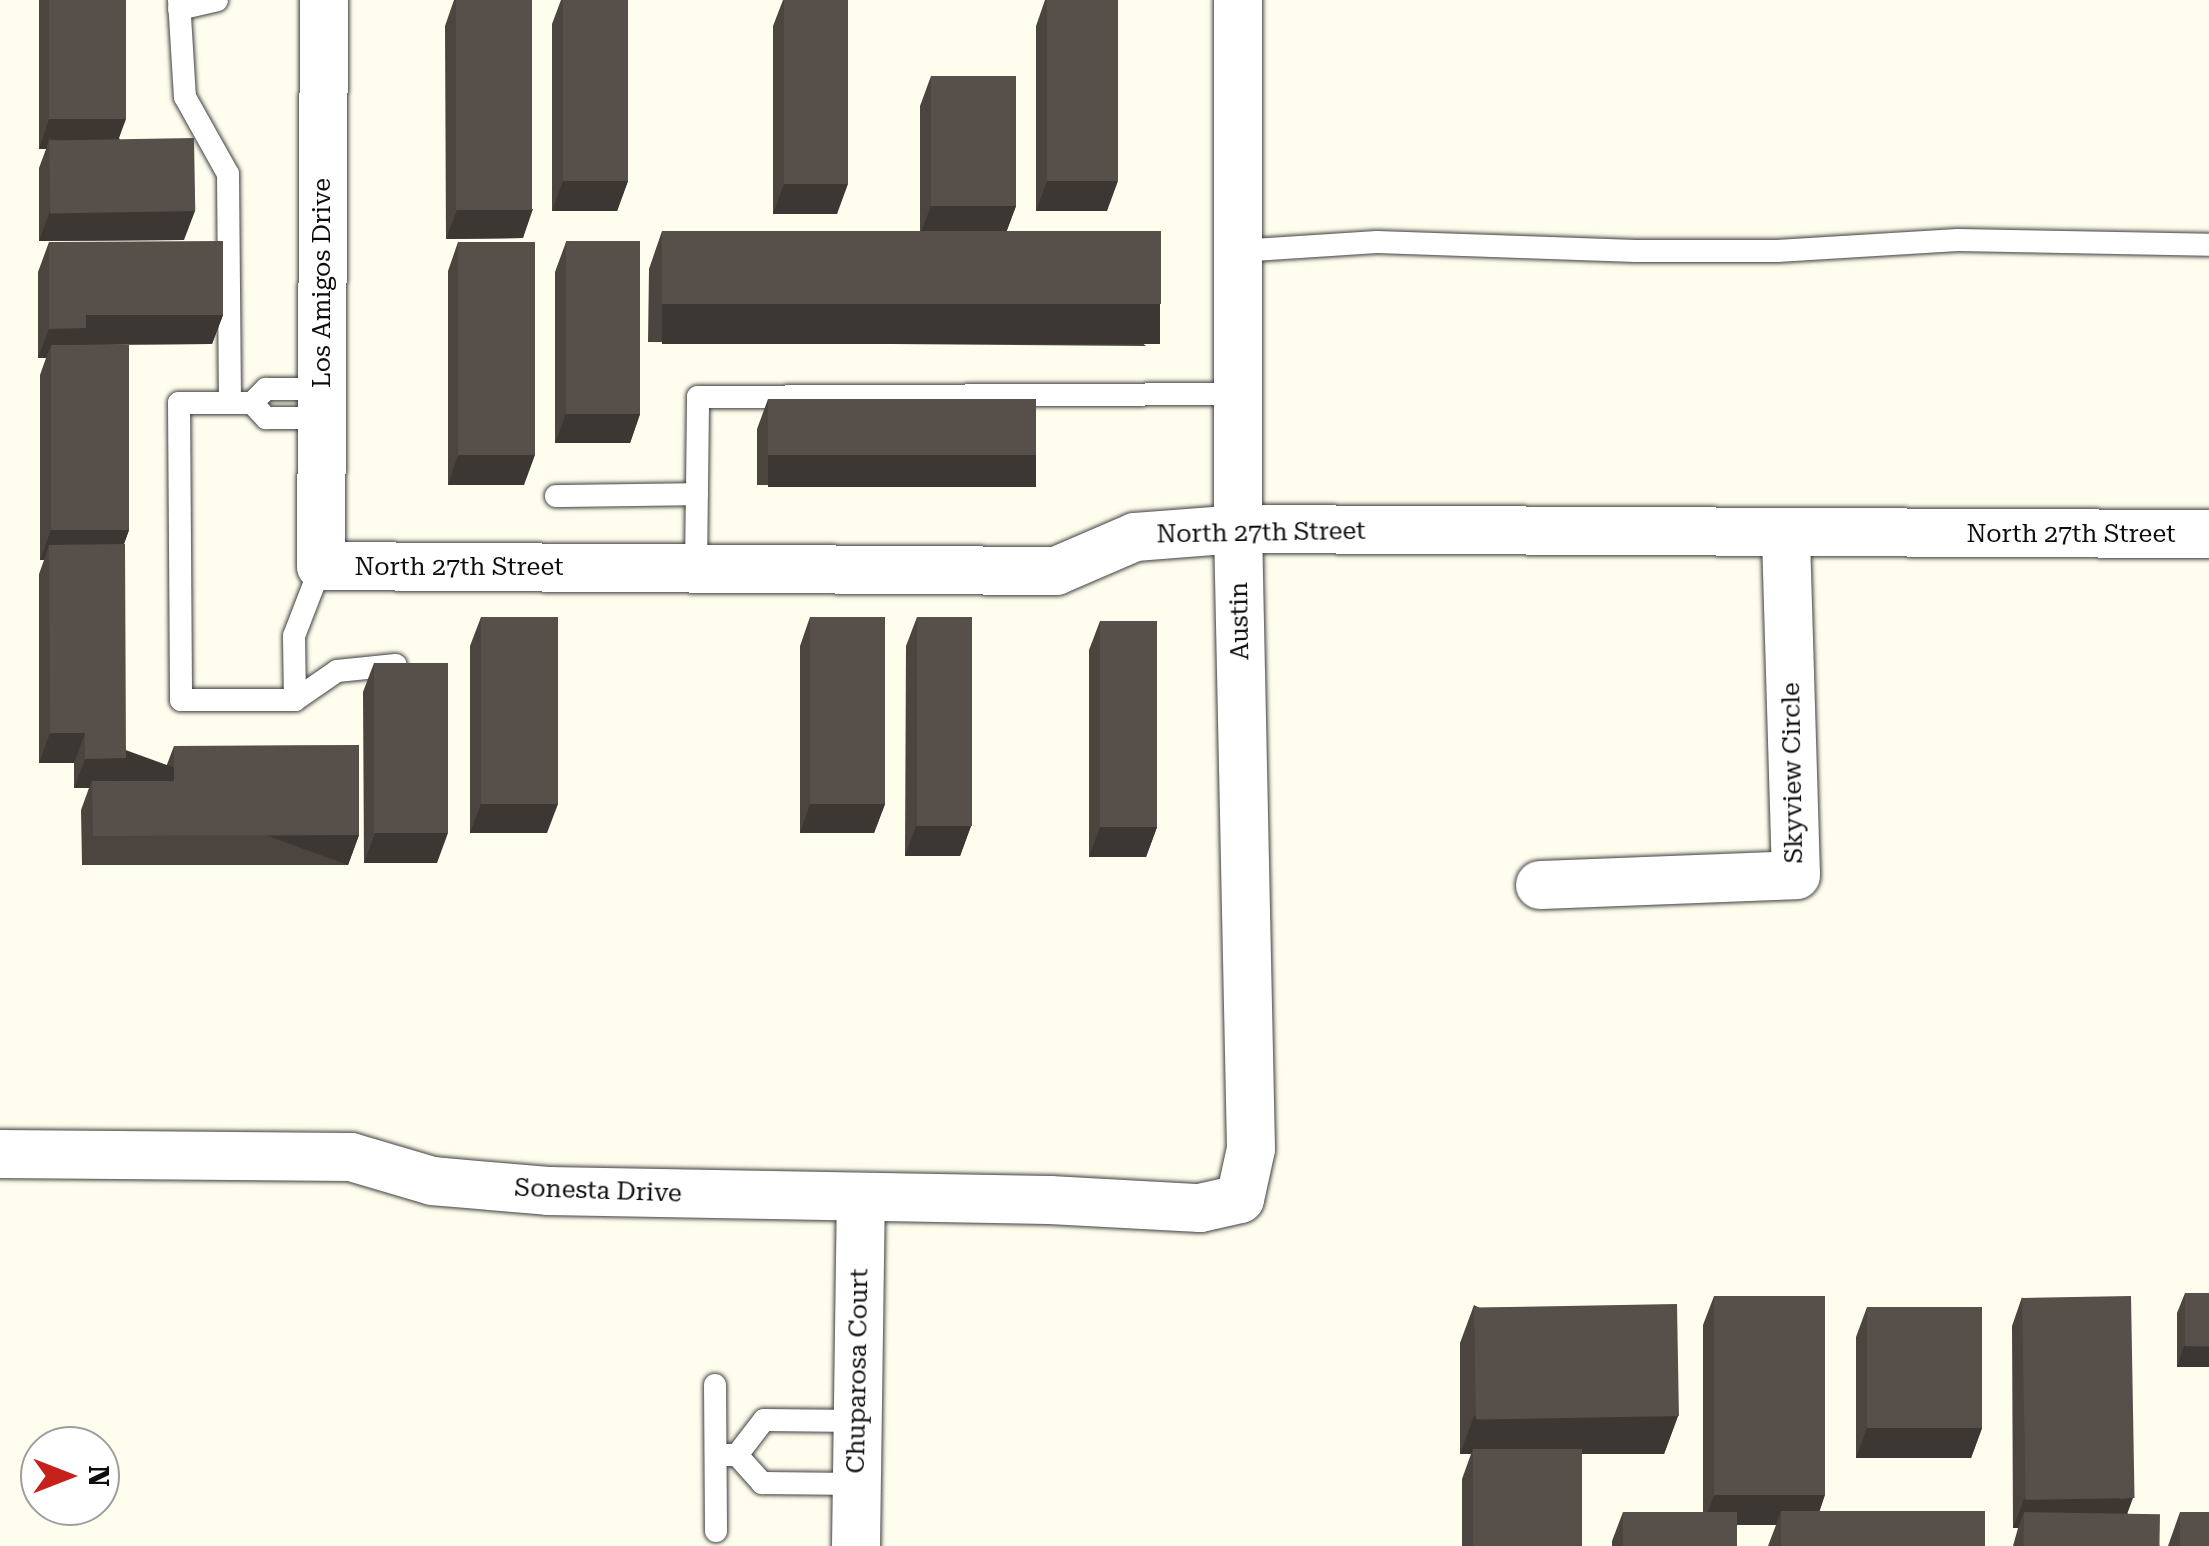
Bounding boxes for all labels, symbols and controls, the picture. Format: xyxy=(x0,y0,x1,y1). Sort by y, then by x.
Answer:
street label: Los Amigos Drive xyxy=(307,178,337,388)
street label: North 27th Street xyxy=(1156,516,1366,550)
street label: North 27th Street xyxy=(1966,519,2176,549)
street label: North 27th Street xyxy=(354,552,564,582)
street label: Austin xyxy=(1224,582,1256,660)
street label: Skyview Circle xyxy=(1776,682,1810,864)
street label: Sonesta Drive xyxy=(514,1173,682,1209)
street label: Chuparosa Court xyxy=(841,1268,875,1474)
north arrow xyxy=(20,1426,120,1526)
text: N xyxy=(82,1465,115,1487)

